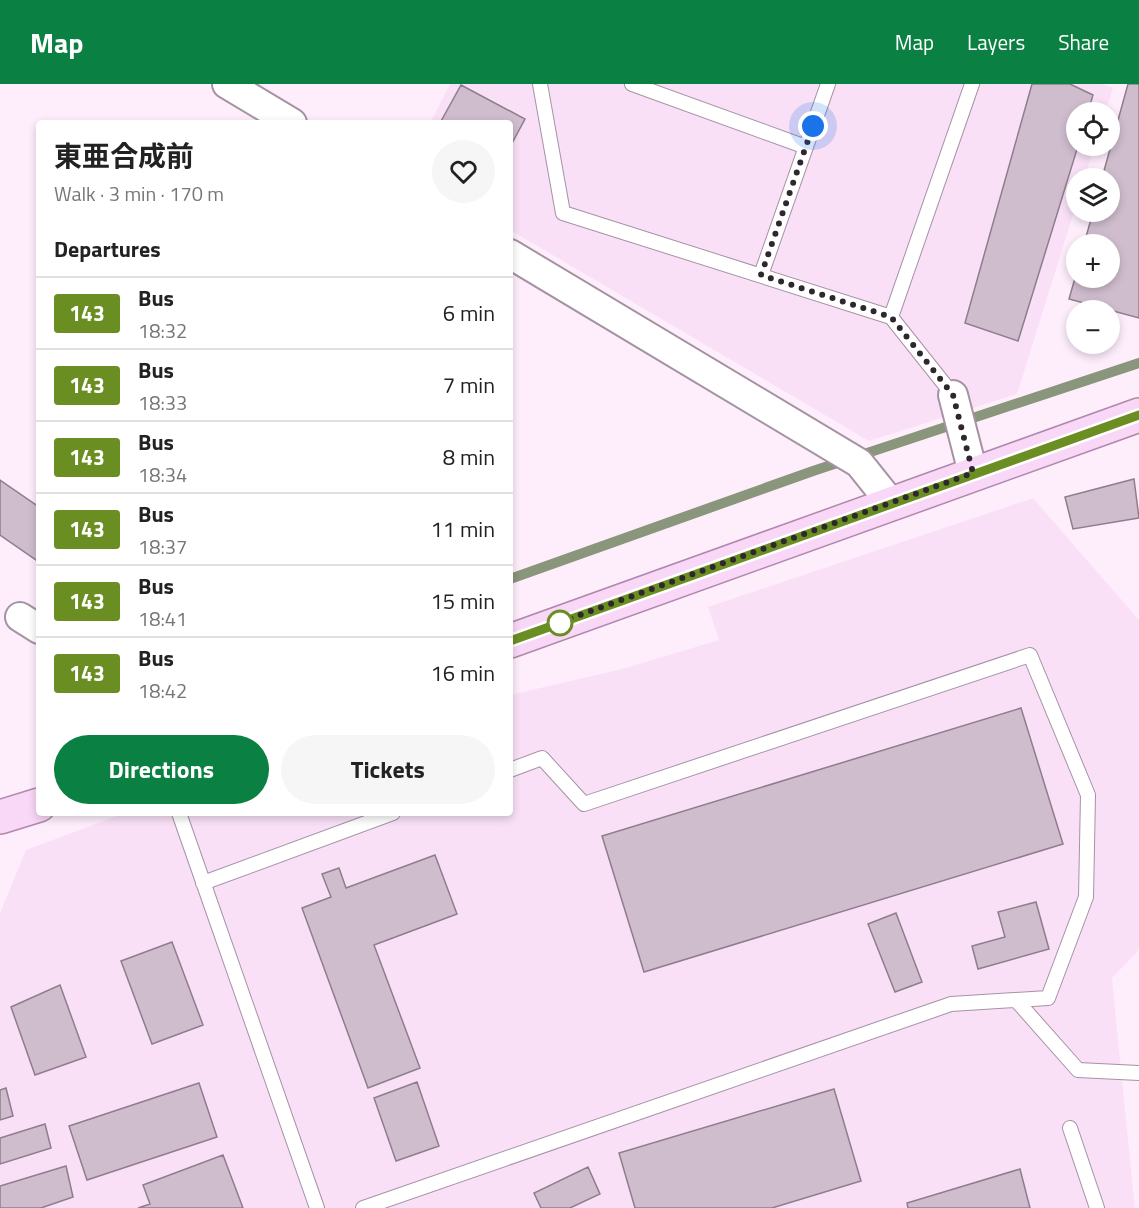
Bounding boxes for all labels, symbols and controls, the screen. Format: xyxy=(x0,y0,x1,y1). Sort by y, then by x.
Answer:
text: Map xyxy=(30,21,84,64)
text: Map xyxy=(895,26,934,58)
text: Layers xyxy=(967,26,1025,58)
text: Share xyxy=(1058,26,1109,58)
map controls xyxy=(1066,102,1120,354)
button: locate xyxy=(1066,102,1120,156)
your location xyxy=(798,111,828,141)
text: 東亜合成前 xyxy=(54,134,194,177)
button: heart xyxy=(432,140,495,203)
button: layers xyxy=(1066,168,1120,222)
text: Walk · 3 min · 170 m xyxy=(54,178,224,209)
text: Departures xyxy=(54,232,161,266)
button: + xyxy=(1066,234,1120,288)
text: Bus xyxy=(138,281,174,315)
text: 6 min xyxy=(443,296,495,330)
text: 143 xyxy=(69,297,105,329)
button: − xyxy=(1066,300,1120,354)
text: 18:32 xyxy=(138,315,187,346)
text: Bus xyxy=(138,353,174,387)
text: 7 min xyxy=(443,368,495,402)
text: 143 xyxy=(69,369,105,401)
text: 18:33 xyxy=(138,387,187,418)
text: Bus xyxy=(138,425,174,459)
text: 8 min xyxy=(443,440,495,474)
text: 143 xyxy=(69,441,105,473)
text: 18:34 xyxy=(138,459,187,490)
text: Bus xyxy=(138,497,174,531)
text: 11 min xyxy=(430,512,495,546)
text: 143 xyxy=(69,513,105,545)
text: 18:37 xyxy=(138,531,187,562)
text: Bus xyxy=(138,569,174,603)
text: 15 min xyxy=(430,584,495,618)
text: 143 xyxy=(69,585,105,617)
text: 18:41 xyxy=(138,603,187,634)
unlabelled marker xyxy=(547,610,573,636)
text: Bus xyxy=(138,641,174,675)
text: 16 min xyxy=(430,656,495,690)
text: 143 xyxy=(69,657,105,689)
text: 18:42 xyxy=(138,675,187,706)
button: Directions xyxy=(54,735,269,804)
button: Tickets xyxy=(281,735,495,804)

